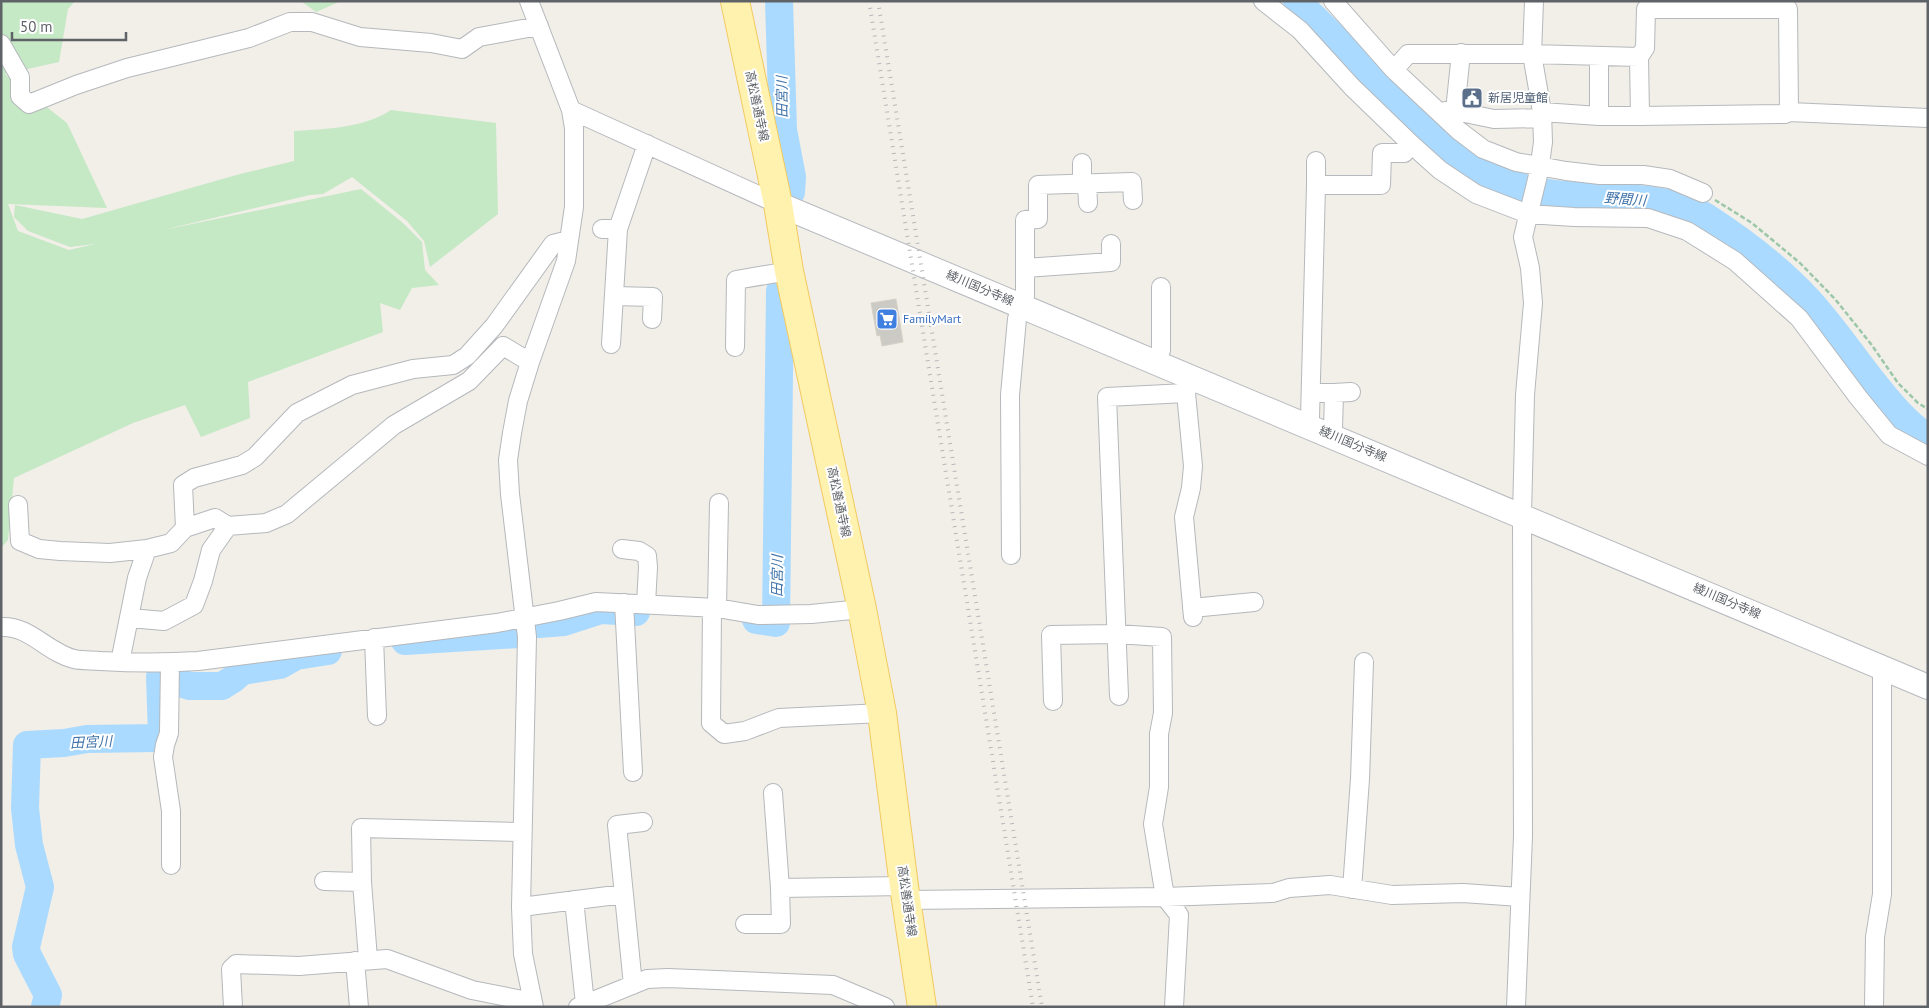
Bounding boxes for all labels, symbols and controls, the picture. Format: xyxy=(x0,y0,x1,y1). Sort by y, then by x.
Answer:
scale bar xyxy=(12,10,126,42)
text: 50 m xyxy=(20,17,53,36)
street label: 高松善通寺線 xyxy=(743,69,772,143)
water label: 田宮川 xyxy=(773,74,791,118)
public building icon: 新居児童館 xyxy=(1460,86,1484,110)
place label: 新居児童館 xyxy=(1488,90,1548,105)
water label: 野間川 xyxy=(1603,189,1649,210)
street label: 綾川国分寺線 xyxy=(944,267,1016,309)
supermarket icon: FamilyMart xyxy=(875,307,899,331)
place label: FamilyMart xyxy=(903,311,961,326)
street label: 綾川国分寺線 xyxy=(1317,423,1389,465)
street label: 高松善通寺線 xyxy=(825,465,854,539)
water label: 田宮川 xyxy=(768,553,786,597)
street label: 綾川国分寺線 xyxy=(1691,580,1763,622)
water label: 田宮川 xyxy=(70,732,114,752)
street label: 高松善通寺線 xyxy=(895,864,920,938)

